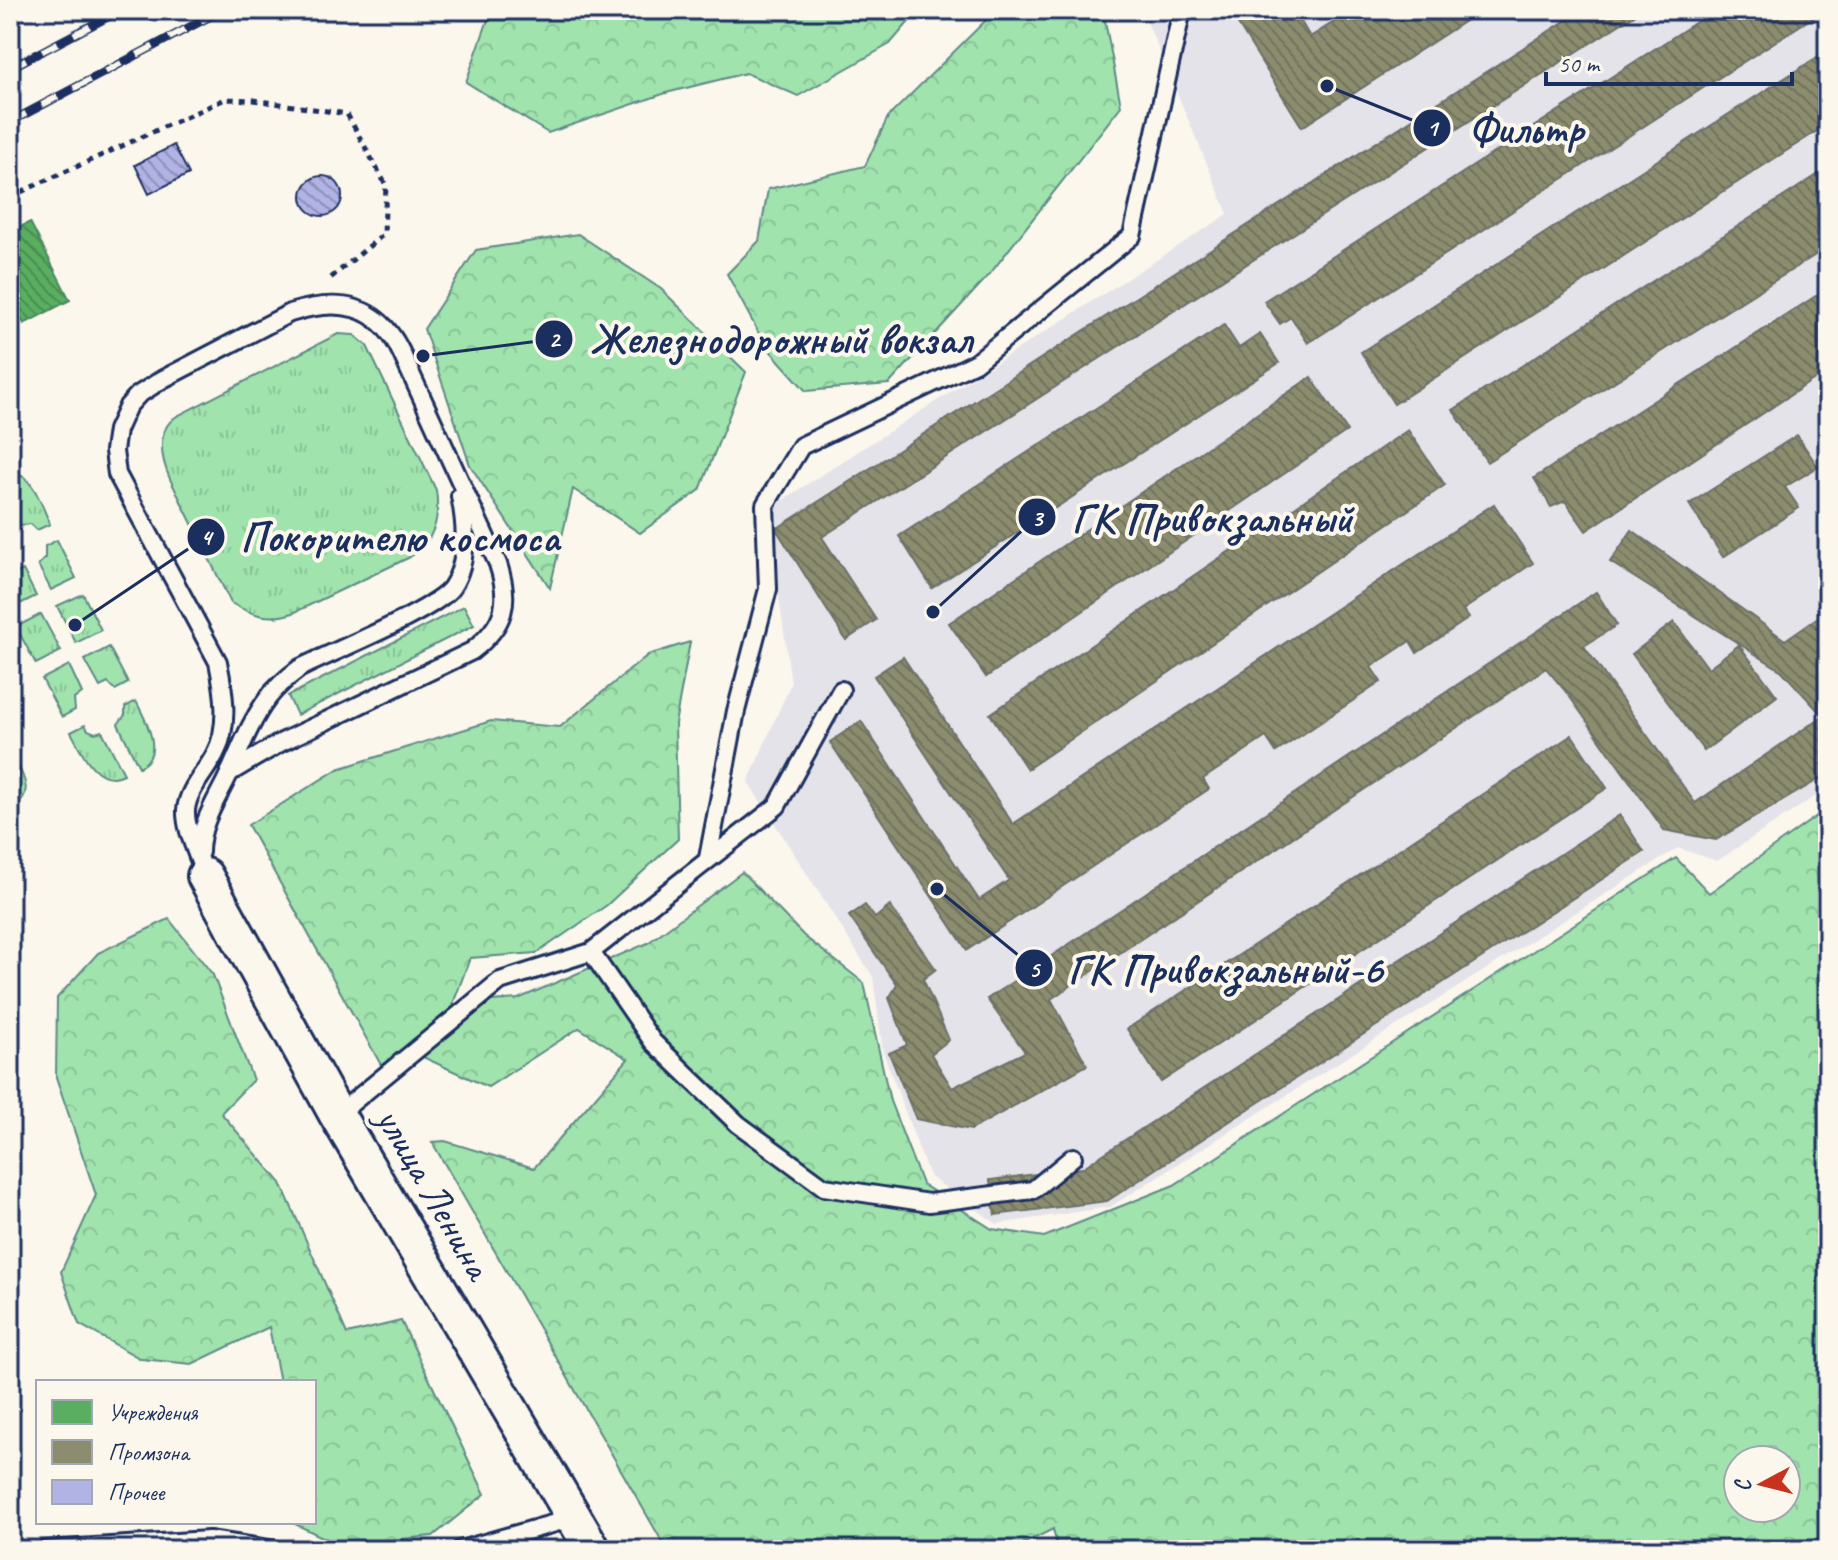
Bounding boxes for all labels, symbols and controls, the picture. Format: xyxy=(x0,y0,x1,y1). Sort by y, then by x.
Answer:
scale bar xyxy=(1546,36,1792,86)
text: 50 m xyxy=(1558,49,1601,79)
callout: Фильтр xyxy=(1412,95,1599,161)
text: Фильтр xyxy=(1469,103,1586,156)
text: 1 xyxy=(1427,113,1441,143)
callout: Железнодорожный вокзал xyxy=(534,306,987,372)
text: Железнодорожный вокзал xyxy=(591,313,974,366)
text: 2 xyxy=(549,324,562,354)
callout: ГК Привокзальный xyxy=(1017,484,1367,550)
text: ГК Привокзальный xyxy=(1072,492,1355,546)
text: 3 xyxy=(1032,503,1045,533)
callout: Покорителю космоса xyxy=(186,504,575,570)
text: Покорителю космоса xyxy=(241,511,562,564)
text: 4 xyxy=(201,522,215,552)
callout: ГК Привокзальный-6 xyxy=(1014,935,1397,1001)
text: ГК Привокзальный-6 xyxy=(1068,943,1385,997)
text: 5 xyxy=(1029,954,1042,984)
street label: улица Ленина xyxy=(364,1096,505,1291)
legend xyxy=(36,1380,316,1524)
text: Учреждения xyxy=(108,1397,199,1427)
text: Промзона xyxy=(108,1437,191,1467)
north arrow xyxy=(1722,1444,1802,1524)
text: С xyxy=(1728,1476,1758,1493)
text: Прочее xyxy=(108,1477,167,1507)

